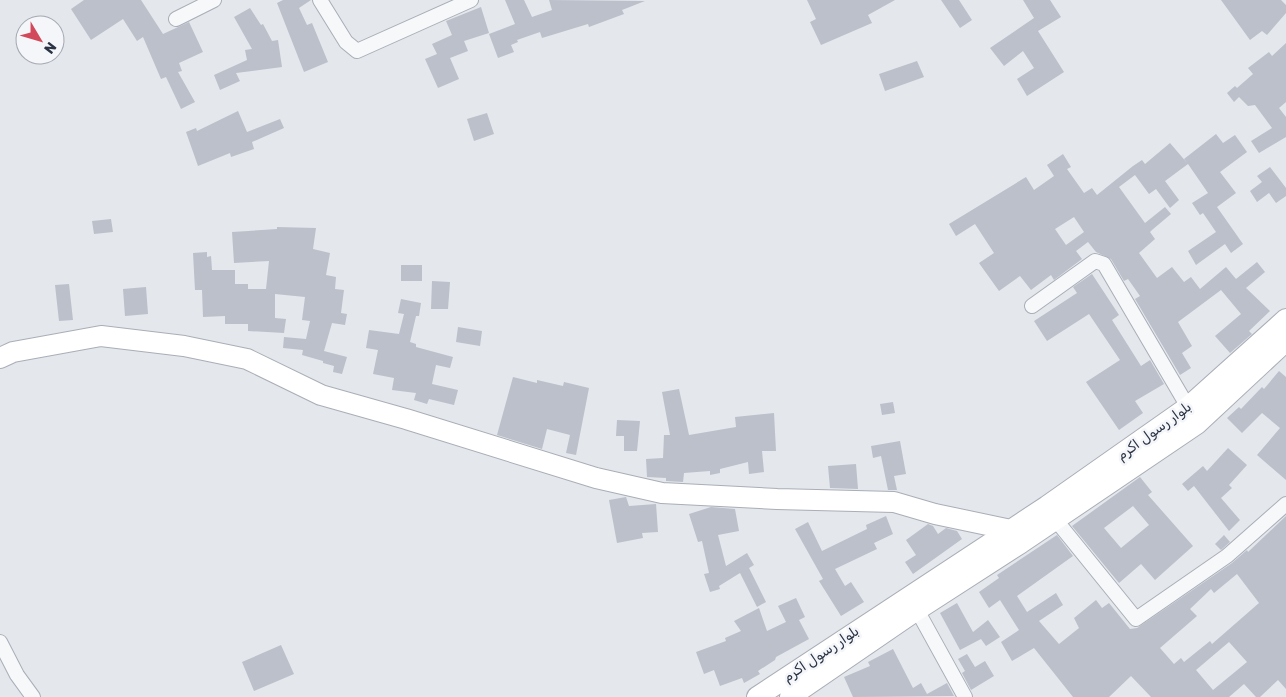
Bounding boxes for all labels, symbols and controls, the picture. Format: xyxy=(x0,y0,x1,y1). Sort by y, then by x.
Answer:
north arrow xyxy=(15,15,65,65)
text: N xyxy=(40,38,60,57)
street label: بلوار رسول اکرم xyxy=(1113,398,1195,465)
street label: بلوار رسول اکرم xyxy=(780,622,863,686)

